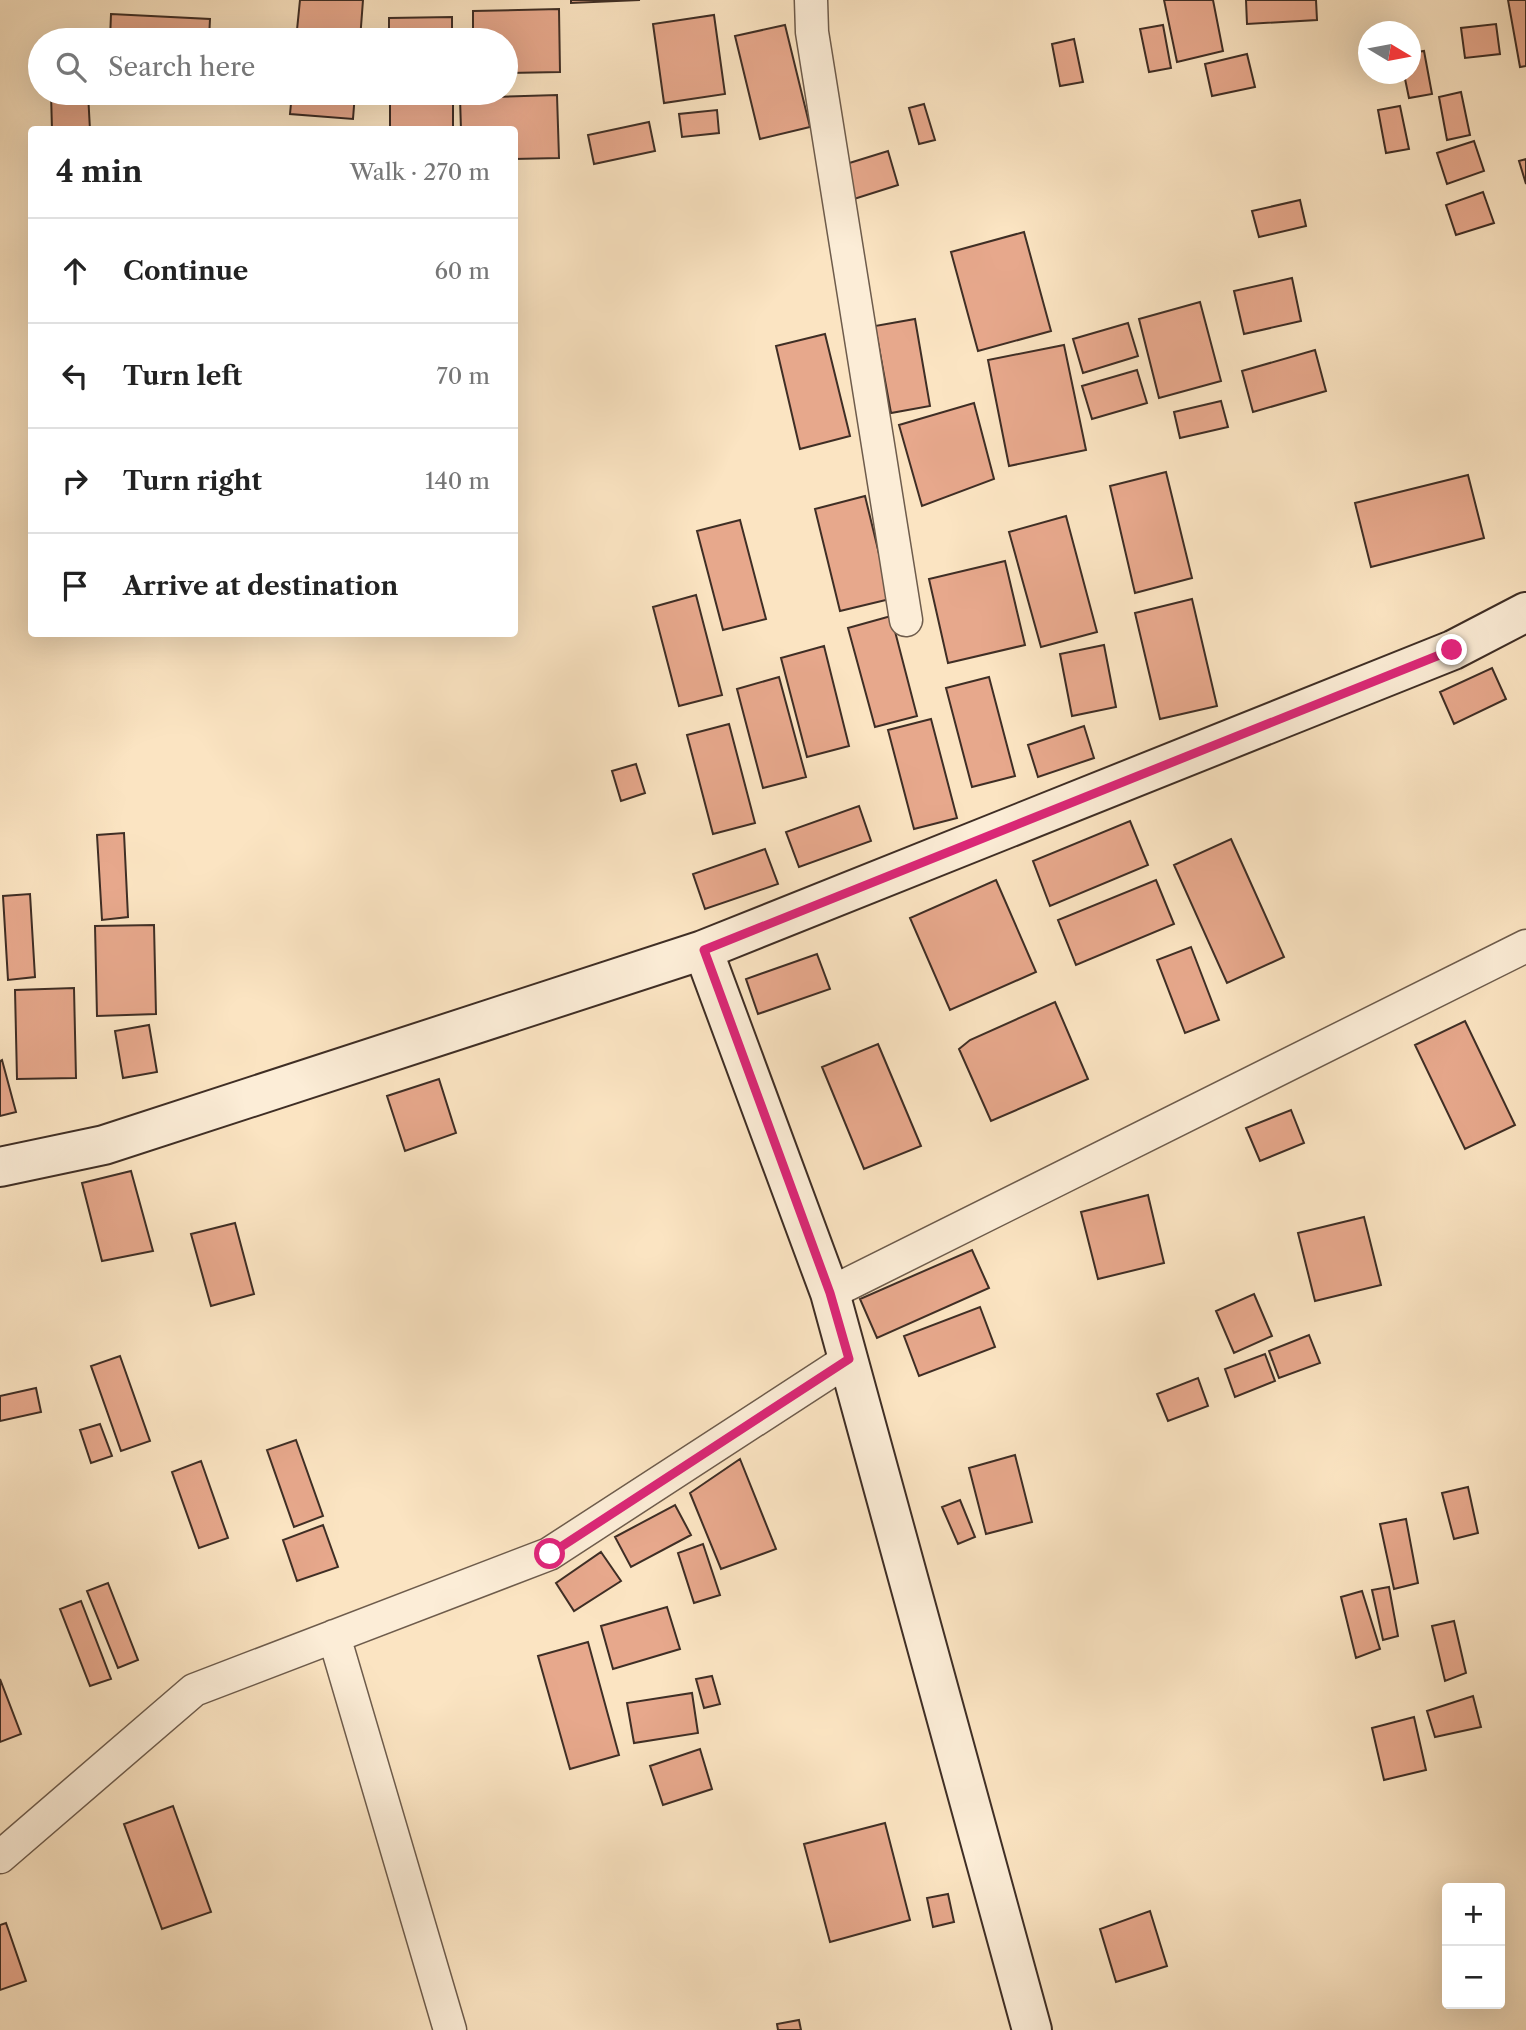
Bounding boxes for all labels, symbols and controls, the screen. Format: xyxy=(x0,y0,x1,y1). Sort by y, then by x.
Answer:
north arrow xyxy=(1358,21,1421,84)
search box xyxy=(28,28,518,105)
icon: search xyxy=(52,48,90,86)
text: Search here xyxy=(108,51,255,83)
text: 4 min xyxy=(56,153,142,190)
text: Walk · 270 m xyxy=(350,158,490,186)
icon: ahead xyxy=(56,252,94,290)
text: Continue xyxy=(123,255,248,287)
text: 60 m xyxy=(434,257,490,285)
icon: left xyxy=(56,357,94,395)
text: Turn left xyxy=(123,360,242,392)
text: 70 m xyxy=(437,362,490,390)
icon: right xyxy=(56,462,94,500)
text: Turn right xyxy=(123,465,262,497)
text: 140 m xyxy=(425,467,490,495)
icon: arrive xyxy=(56,567,94,605)
text: Arrive at destination xyxy=(123,570,398,602)
route end xyxy=(1436,634,1467,665)
route start xyxy=(534,1538,565,1569)
map controls xyxy=(1442,1883,1505,2009)
button: + xyxy=(1442,1883,1505,1946)
button: − xyxy=(1442,1946,1505,2009)

